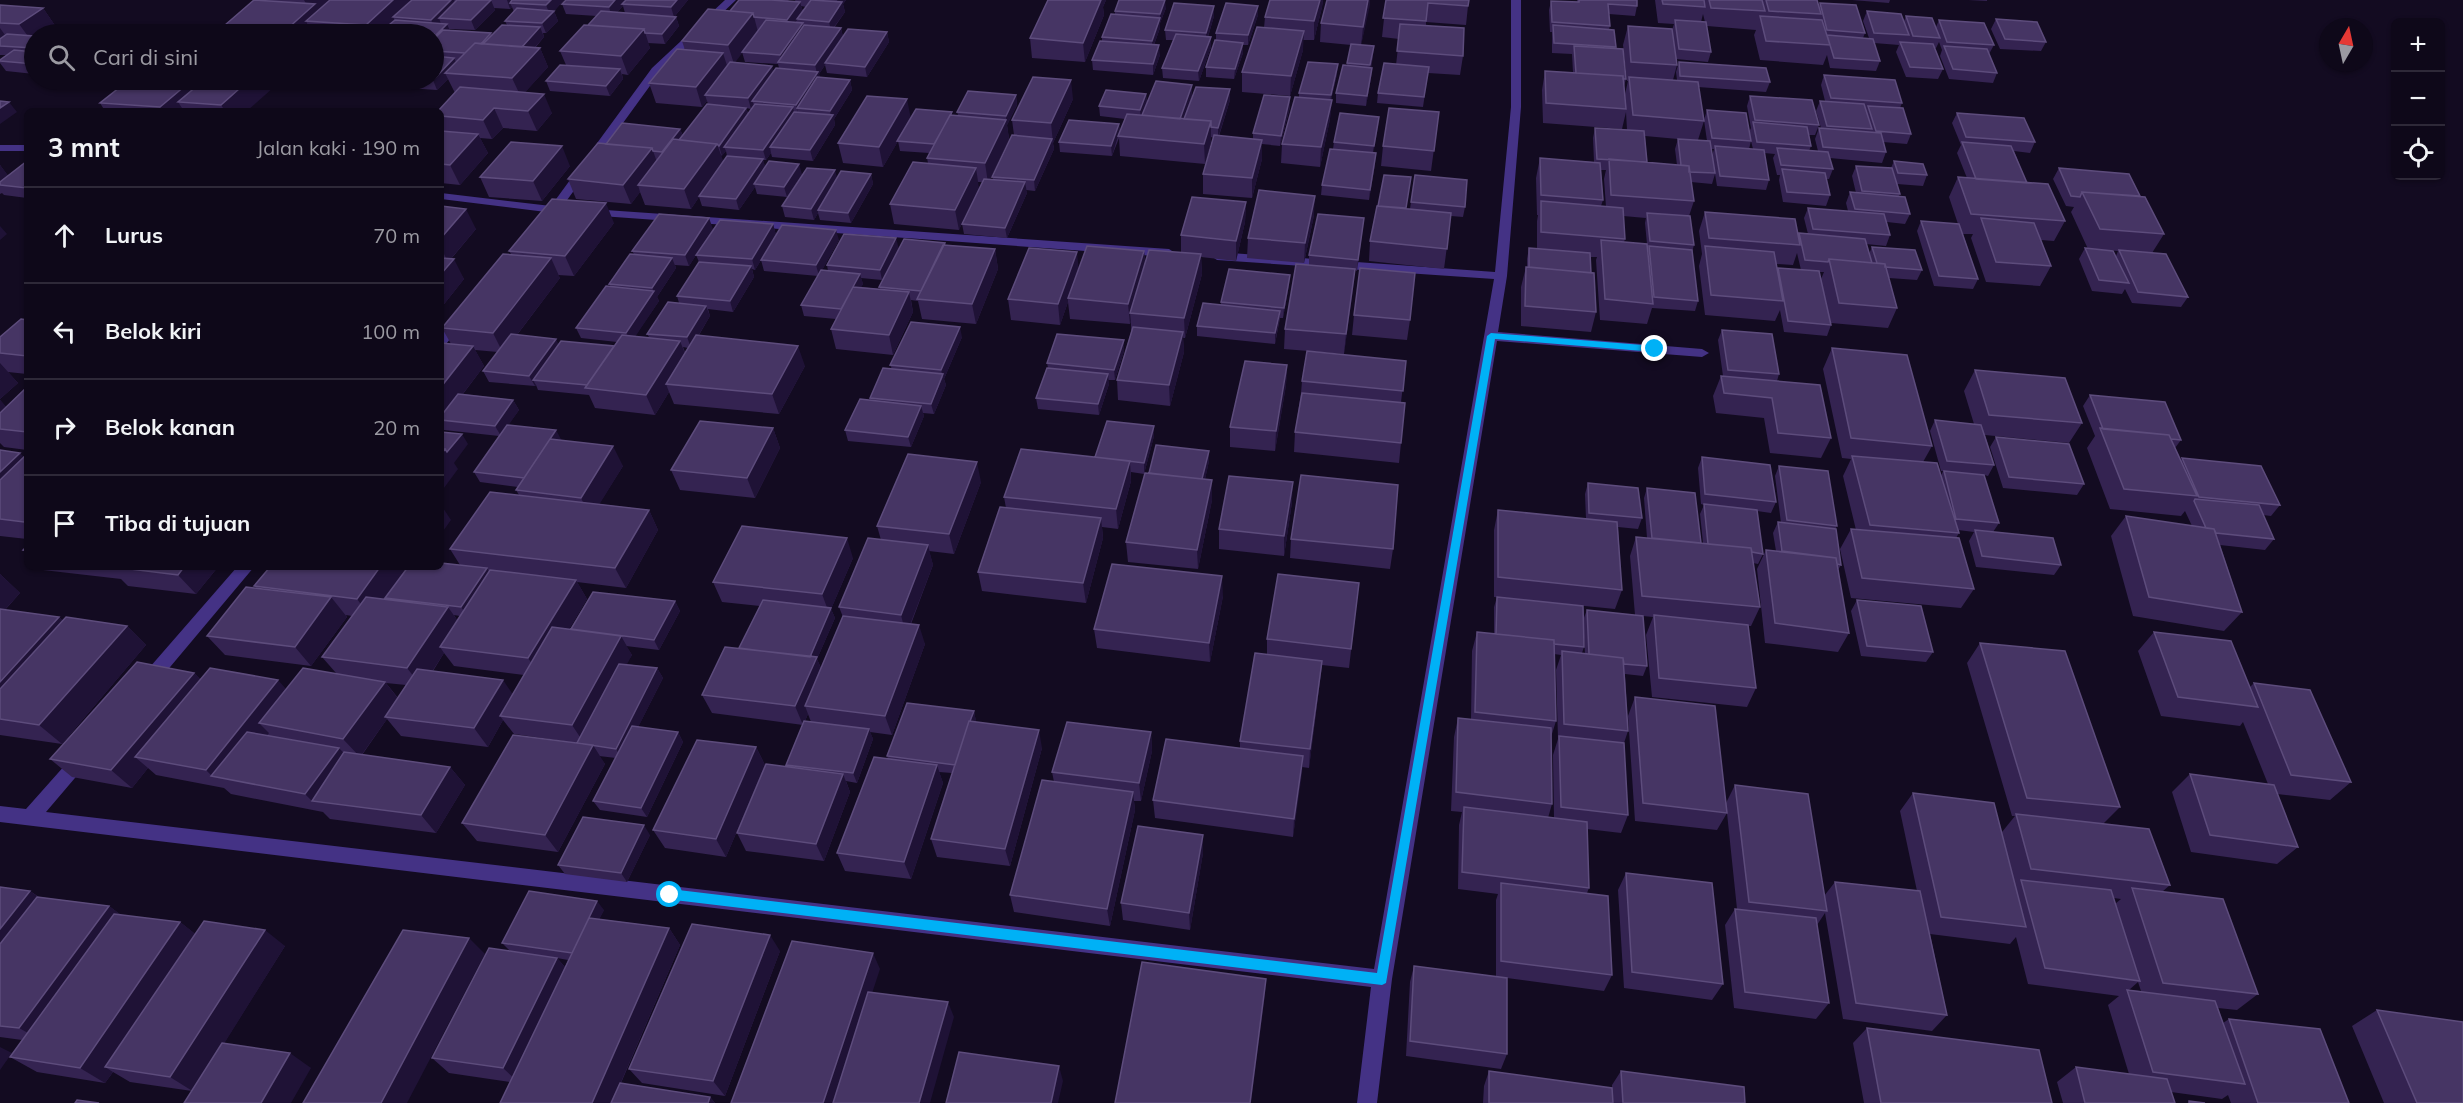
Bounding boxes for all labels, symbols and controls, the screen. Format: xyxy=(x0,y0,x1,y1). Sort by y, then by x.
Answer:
north arrow xyxy=(2319,18,2373,72)
map controls xyxy=(2391,18,2445,180)
button: + xyxy=(2391,18,2445,72)
search box xyxy=(24,24,444,90)
icon: search xyxy=(45,41,78,74)
text: Cari di sini xyxy=(93,43,198,71)
button: − xyxy=(2391,72,2445,126)
button: locate xyxy=(2391,126,2445,180)
text: 3 mnt xyxy=(48,131,120,164)
text: Jalan kaki · 190 m xyxy=(257,135,420,160)
icon: ahead xyxy=(48,219,81,252)
text: Lurus xyxy=(105,221,163,249)
text: 70 m xyxy=(373,223,420,248)
icon: left xyxy=(48,315,81,348)
text: Belok kiri xyxy=(105,317,201,345)
text: 100 m xyxy=(361,319,420,344)
route end xyxy=(1641,335,1667,361)
icon: right xyxy=(48,411,81,444)
text: Belok kanan xyxy=(105,413,235,441)
text: 20 m xyxy=(373,415,420,440)
icon: arrive xyxy=(48,507,81,540)
text: Tiba di tujuan xyxy=(105,509,250,537)
route start xyxy=(656,881,682,907)

